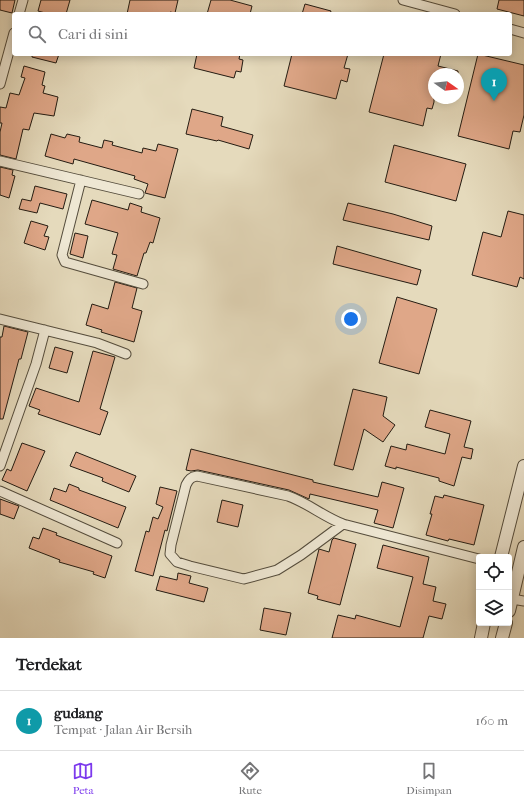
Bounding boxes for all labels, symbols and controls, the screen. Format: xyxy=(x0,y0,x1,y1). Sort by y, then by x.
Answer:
search box xyxy=(12,12,512,56)
icon: search xyxy=(26,23,48,45)
text: Cari di sini xyxy=(58,25,128,43)
north arrow xyxy=(428,68,464,104)
pin: 1 xyxy=(481,68,507,101)
your location xyxy=(341,309,361,329)
map controls xyxy=(476,554,512,626)
button: locate xyxy=(476,554,512,590)
button: layers xyxy=(476,590,512,626)
text: Terdekat xyxy=(16,654,82,674)
text: gudang xyxy=(54,704,103,722)
text: 1 xyxy=(27,713,31,728)
text: 160 m xyxy=(476,713,508,728)
text: Tempat · Jalan Air Bersih xyxy=(54,722,192,737)
tab: Peta xyxy=(72,760,94,797)
tab: Rute xyxy=(239,760,262,797)
tab: Disimpan xyxy=(406,760,452,797)

